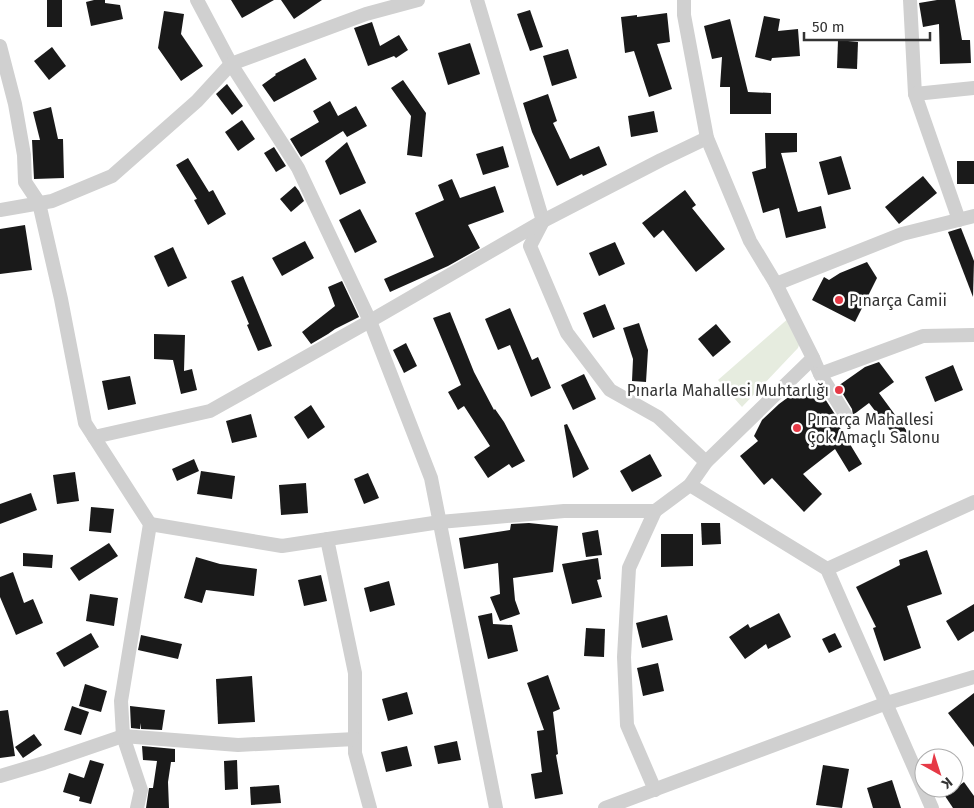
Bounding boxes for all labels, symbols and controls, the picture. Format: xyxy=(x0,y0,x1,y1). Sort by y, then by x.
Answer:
scale bar xyxy=(804,10,930,42)
text: 50 m xyxy=(812,18,845,36)
place label: Pınarça Camii xyxy=(849,291,947,311)
marker: Pınarça Camii xyxy=(833,294,845,306)
place label: Pınarla Mahallesi Muhtarlığı xyxy=(627,381,829,400)
marker: Pınarla Mahallesi Muhtarlığı xyxy=(833,384,845,396)
place label: Pınarça Mahallesi Çok Amaçlı Salonu xyxy=(807,410,940,448)
marker: Pınarça Mahallesi Çok Amaçlı Salonu xyxy=(791,422,803,434)
north arrow xyxy=(914,748,964,798)
text: K xyxy=(937,773,956,793)

